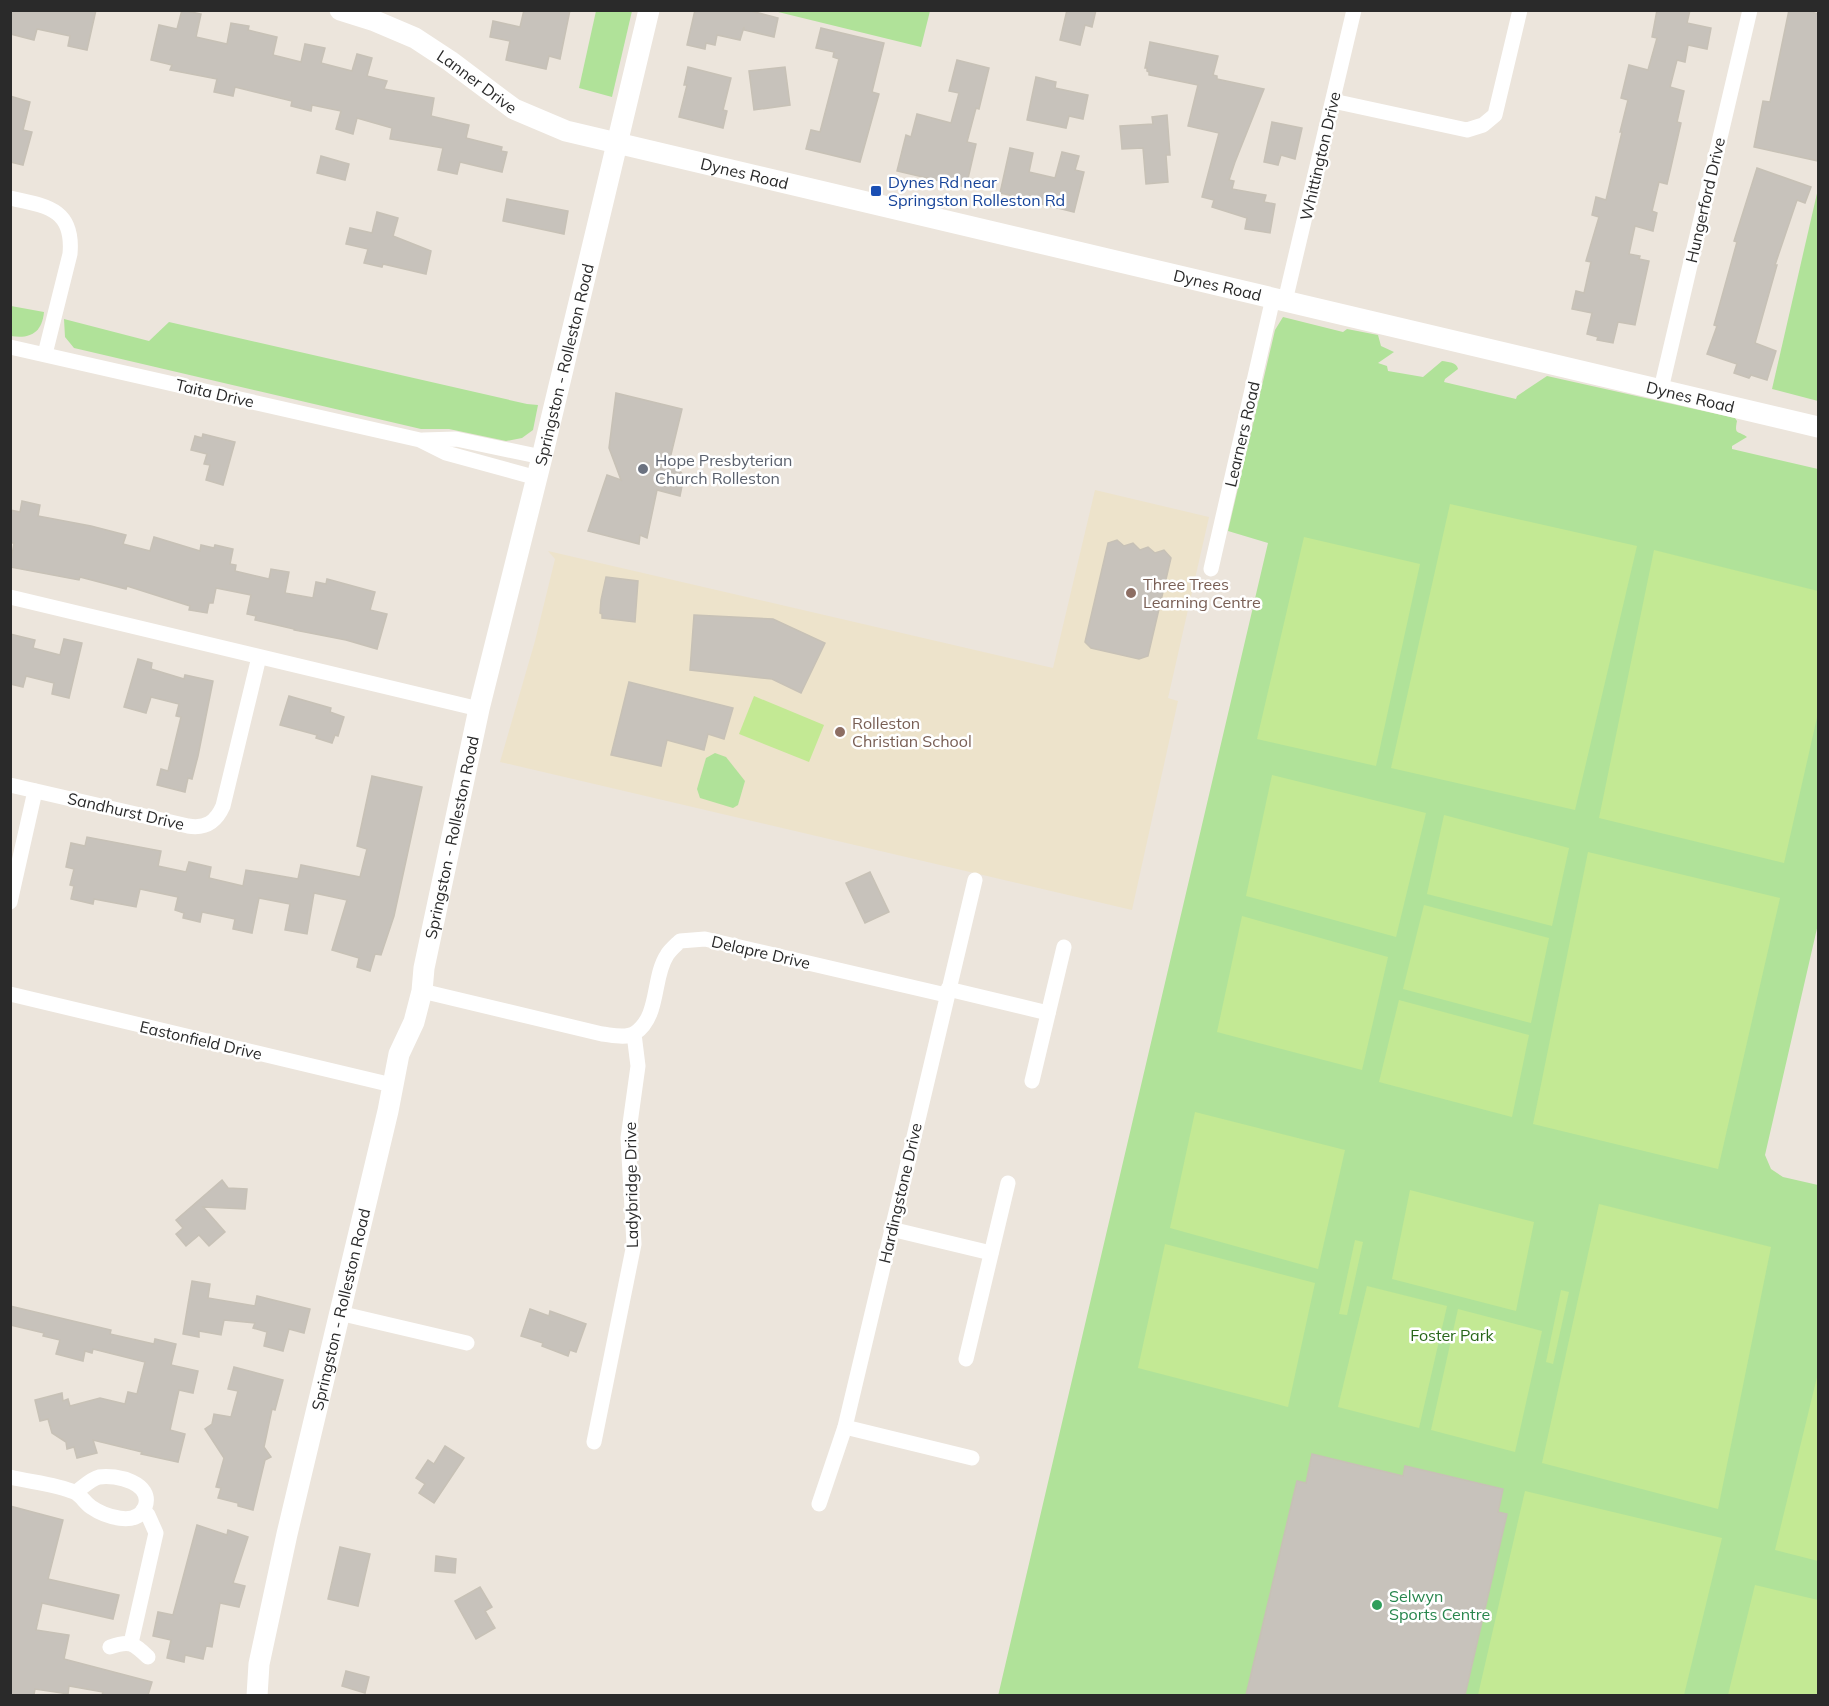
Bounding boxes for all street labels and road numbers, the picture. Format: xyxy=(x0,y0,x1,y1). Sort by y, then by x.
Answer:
street label: Lanner Drive xyxy=(433,45,521,118)
street label: Whittington Drive xyxy=(1295,90,1345,222)
street label: Hungerford Drive xyxy=(1681,135,1729,265)
street label: Dynes Road xyxy=(699,153,791,193)
street label: Springston - Rolleston Road xyxy=(530,262,598,468)
street label: Dynes Road xyxy=(1171,265,1264,305)
street label: Taita Drive xyxy=(174,374,256,412)
street label: Dynes Road xyxy=(1644,377,1737,417)
street label: Learners Road xyxy=(1220,379,1264,489)
street label: Springston - Rolleston Road xyxy=(420,734,483,941)
street label: Sandhurst Drive xyxy=(66,788,186,834)
street label: Delapre Drive xyxy=(710,931,812,973)
street label: Eastonfield Drive xyxy=(138,1016,264,1064)
street label: Hardingstone Drive xyxy=(874,1121,926,1265)
street label: Ladybridge Drive xyxy=(620,1122,642,1248)
street label: Springston - Rolleston Road xyxy=(307,1206,374,1412)

